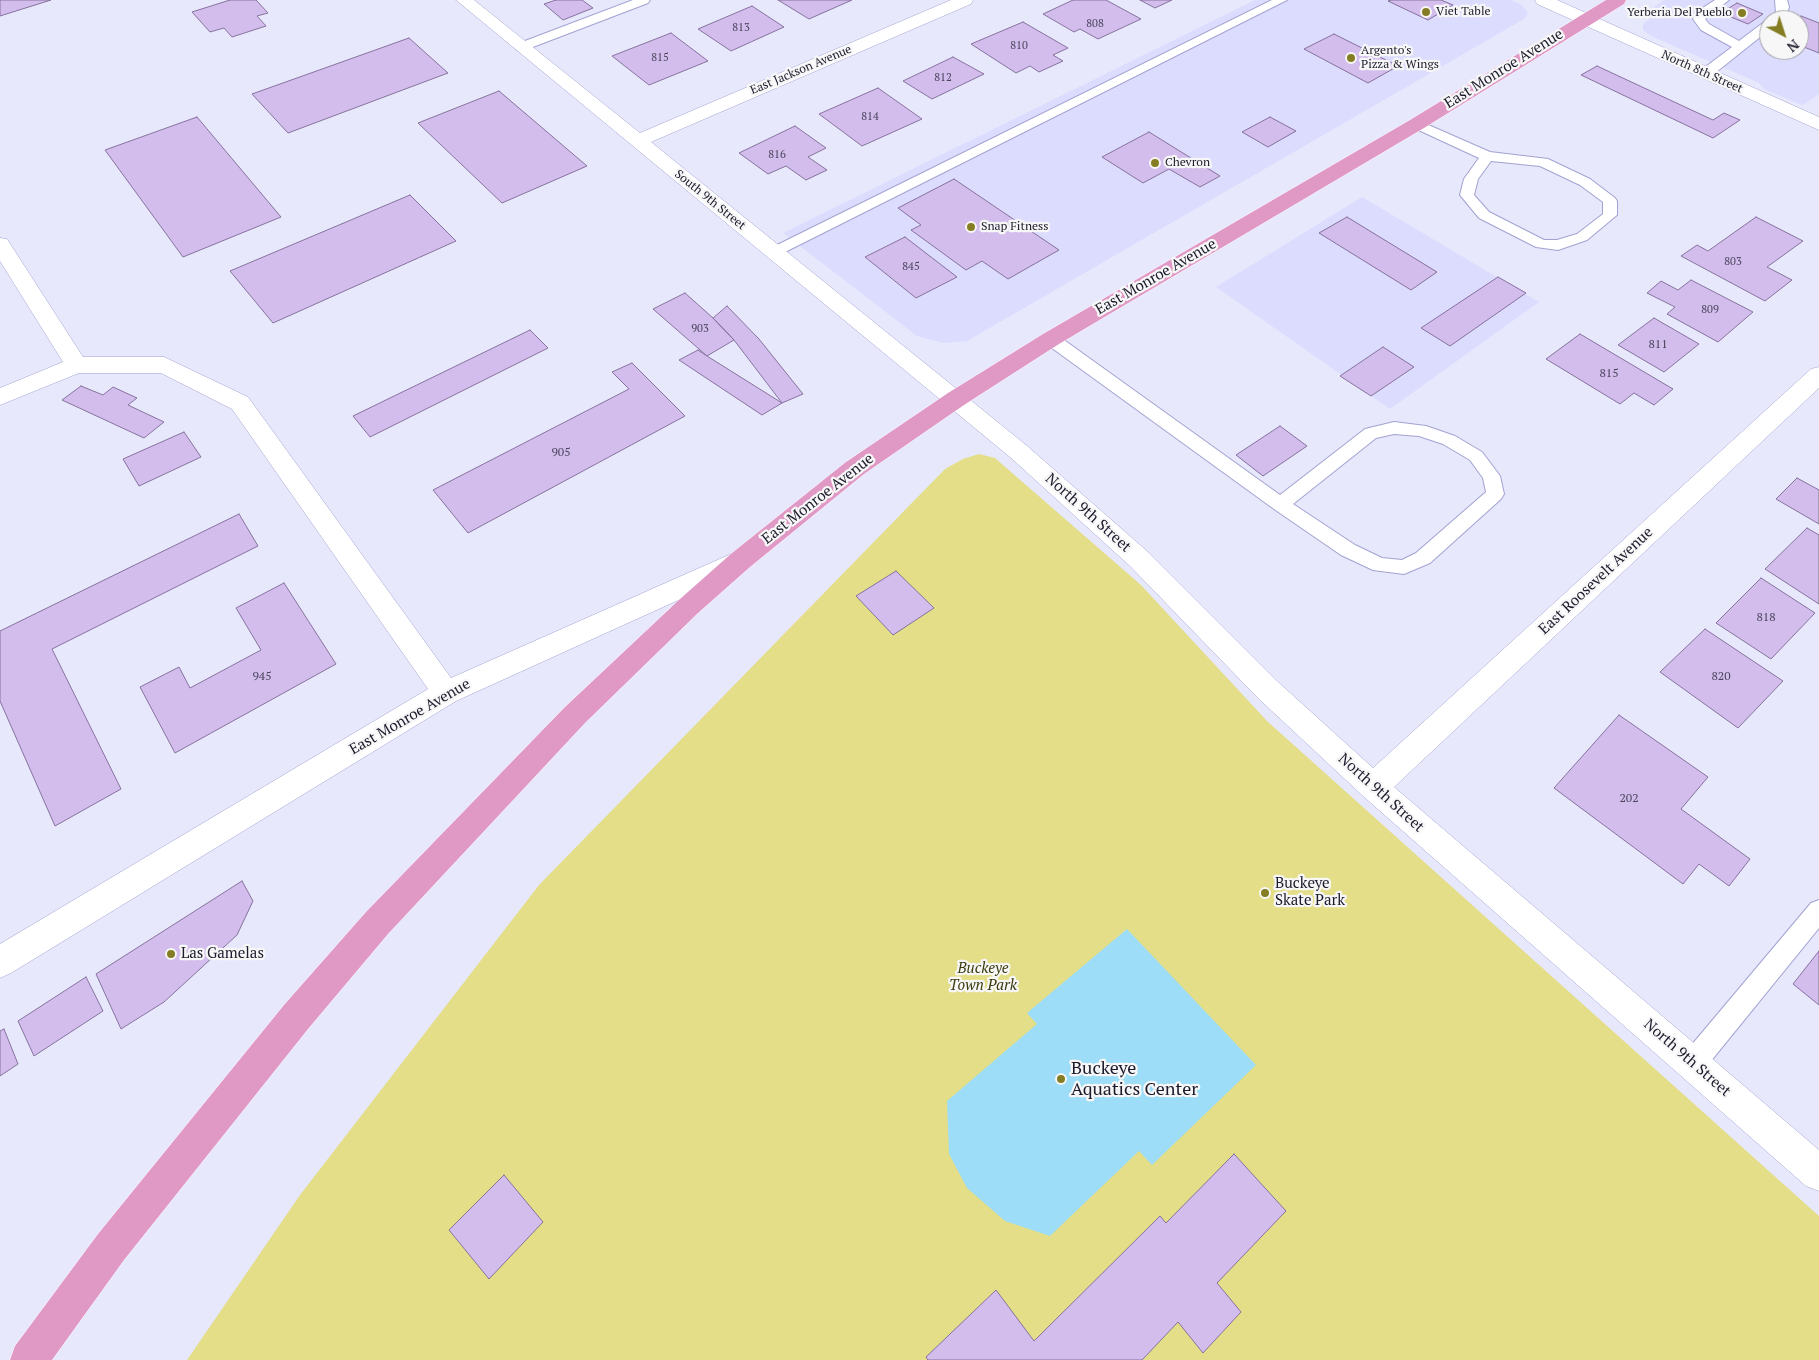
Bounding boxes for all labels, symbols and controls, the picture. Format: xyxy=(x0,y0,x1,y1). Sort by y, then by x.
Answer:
place label: Viet Table xyxy=(1436,5,1491,19)
marker: Viet Table xyxy=(1420,6,1432,18)
place label: Yerberia Del Pueblo xyxy=(1627,6,1732,20)
marker: Yerberia Del Pueblo xyxy=(1736,7,1748,19)
north arrow xyxy=(1759,10,1809,60)
house number: 808 xyxy=(1086,17,1104,31)
house number: 813 xyxy=(732,21,750,35)
street label: East Monroe Avenue xyxy=(1441,25,1567,113)
text: N xyxy=(1783,35,1803,57)
house number: 810 xyxy=(1010,39,1028,53)
street label: East Jackson Avenue xyxy=(748,42,854,98)
place label: Argento's Pizza & Wings xyxy=(1361,44,1439,72)
street label: North 8th Street xyxy=(1659,48,1745,96)
house number: 815 xyxy=(651,51,669,65)
marker: Argento's Pizza & Wings xyxy=(1345,52,1357,64)
house number: 812 xyxy=(934,71,952,85)
house number: 814 xyxy=(861,110,879,124)
house number: 816 xyxy=(768,148,786,162)
place label: Chevron xyxy=(1165,156,1210,170)
marker: Chevron xyxy=(1149,157,1161,169)
street label: South 9th Street xyxy=(672,167,748,233)
place label: Snap Fitness xyxy=(981,220,1048,234)
marker: Snap Fitness xyxy=(965,221,977,233)
street label: East Monroe Avenue xyxy=(1092,235,1220,319)
house number: 803 xyxy=(1724,255,1742,269)
house number: 845 xyxy=(902,260,920,274)
house number: 809 xyxy=(1701,303,1719,317)
house number: 903 xyxy=(691,322,709,336)
house number: 811 xyxy=(1648,338,1668,352)
house number: 815 xyxy=(1599,367,1619,381)
house number: 905 xyxy=(551,446,571,460)
street label: East Monroe Avenue xyxy=(759,450,877,548)
street label: North 9th Street xyxy=(1041,470,1135,556)
street label: East Roosevelt Avenue xyxy=(1535,523,1657,639)
house number: 818 xyxy=(1756,611,1776,625)
house number: 945 xyxy=(252,670,272,684)
house number: 820 xyxy=(1711,670,1731,684)
street label: East Monroe Avenue xyxy=(346,675,474,759)
street label: North 9th Street xyxy=(1334,750,1428,836)
house number: 202 xyxy=(1619,792,1639,806)
place label: Buckeye Skate Park xyxy=(1275,875,1345,910)
marker: Buckeye Skate Park xyxy=(1259,887,1271,899)
place label: Las Gamelas xyxy=(181,945,264,963)
marker: Las Gamelas xyxy=(165,948,177,960)
park label: Buckeye Town Park xyxy=(949,960,1017,995)
street label: North 9th Street xyxy=(1640,1015,1734,1101)
place label: Buckeye Aquatics Center xyxy=(1071,1058,1198,1100)
marker: Buckeye Aquatics Center xyxy=(1055,1073,1067,1085)

